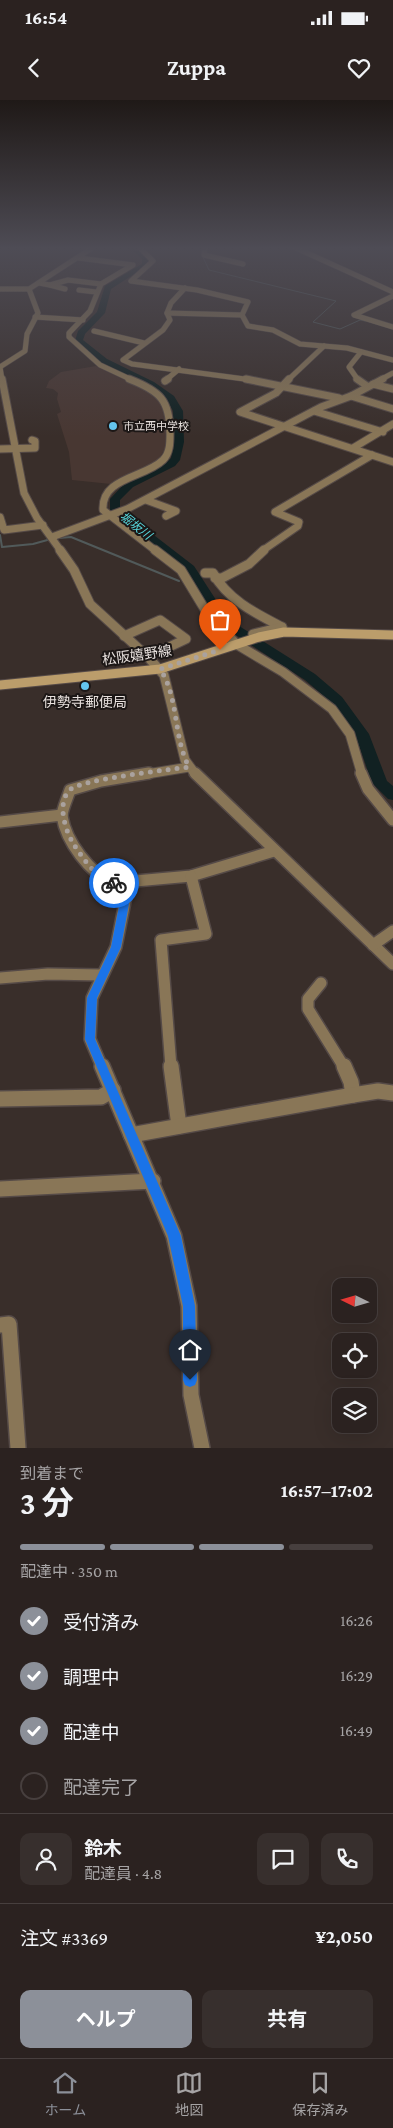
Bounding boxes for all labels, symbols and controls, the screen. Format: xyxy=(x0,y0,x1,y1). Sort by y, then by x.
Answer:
text: 16:54 xyxy=(25,7,67,28)
icon: back xyxy=(20,54,48,82)
icon: heart xyxy=(345,54,373,82)
text: Zuppa xyxy=(167,55,226,80)
marker: 市立西中学校 xyxy=(107,420,119,432)
place label: 市立西中学校 xyxy=(123,420,189,432)
water label: 堀坂川 xyxy=(118,509,156,544)
pin xyxy=(199,599,241,650)
icon: bag xyxy=(206,606,234,634)
street label: 松阪嬉野線 xyxy=(101,642,173,668)
marker: 伊勢寺郵便局 xyxy=(79,680,91,692)
place label: 伊勢寺郵便局 xyxy=(43,694,127,710)
courier xyxy=(89,858,139,908)
icon: bike xyxy=(100,869,128,897)
north arrow xyxy=(332,1278,378,1322)
map controls xyxy=(332,1278,377,1433)
pin xyxy=(169,1329,211,1380)
button: locate xyxy=(332,1333,377,1378)
icon: home xyxy=(176,1336,204,1364)
button: layers xyxy=(332,1388,377,1433)
text: 到着まで xyxy=(20,1465,84,1482)
text: 16:57–17:02 xyxy=(281,1480,373,1501)
text: 3 分 xyxy=(20,1485,74,1521)
text: 配達中 · 350 m xyxy=(20,1563,118,1580)
icon: check xyxy=(20,1607,48,1635)
text: 受付済み xyxy=(63,1612,139,1633)
text: 16:26 xyxy=(340,1612,373,1629)
icon: check xyxy=(20,1662,48,1690)
text: 調理中 xyxy=(63,1667,120,1688)
text: 16:29 xyxy=(340,1667,373,1684)
icon: check xyxy=(20,1717,48,1745)
text: 配達中 xyxy=(63,1722,120,1743)
text: 16:49 xyxy=(340,1722,373,1739)
text: 配達完了 xyxy=(63,1777,139,1798)
button: person xyxy=(20,1833,72,1885)
button: chat xyxy=(257,1833,309,1885)
button: phone xyxy=(321,1833,373,1885)
text: 鈴木 xyxy=(84,1838,122,1859)
text: 配達員 · 4.8 xyxy=(84,1865,162,1882)
text: ¥2,050 xyxy=(315,1926,373,1947)
text: 注文 #3369 xyxy=(20,1928,108,1949)
button: ヘルプ xyxy=(20,1990,192,2048)
button: 共有 xyxy=(202,1990,373,2048)
tab: ホーム xyxy=(45,2069,86,2119)
tab: 地図 xyxy=(175,2069,203,2119)
tab: 保存済み xyxy=(292,2069,348,2119)

